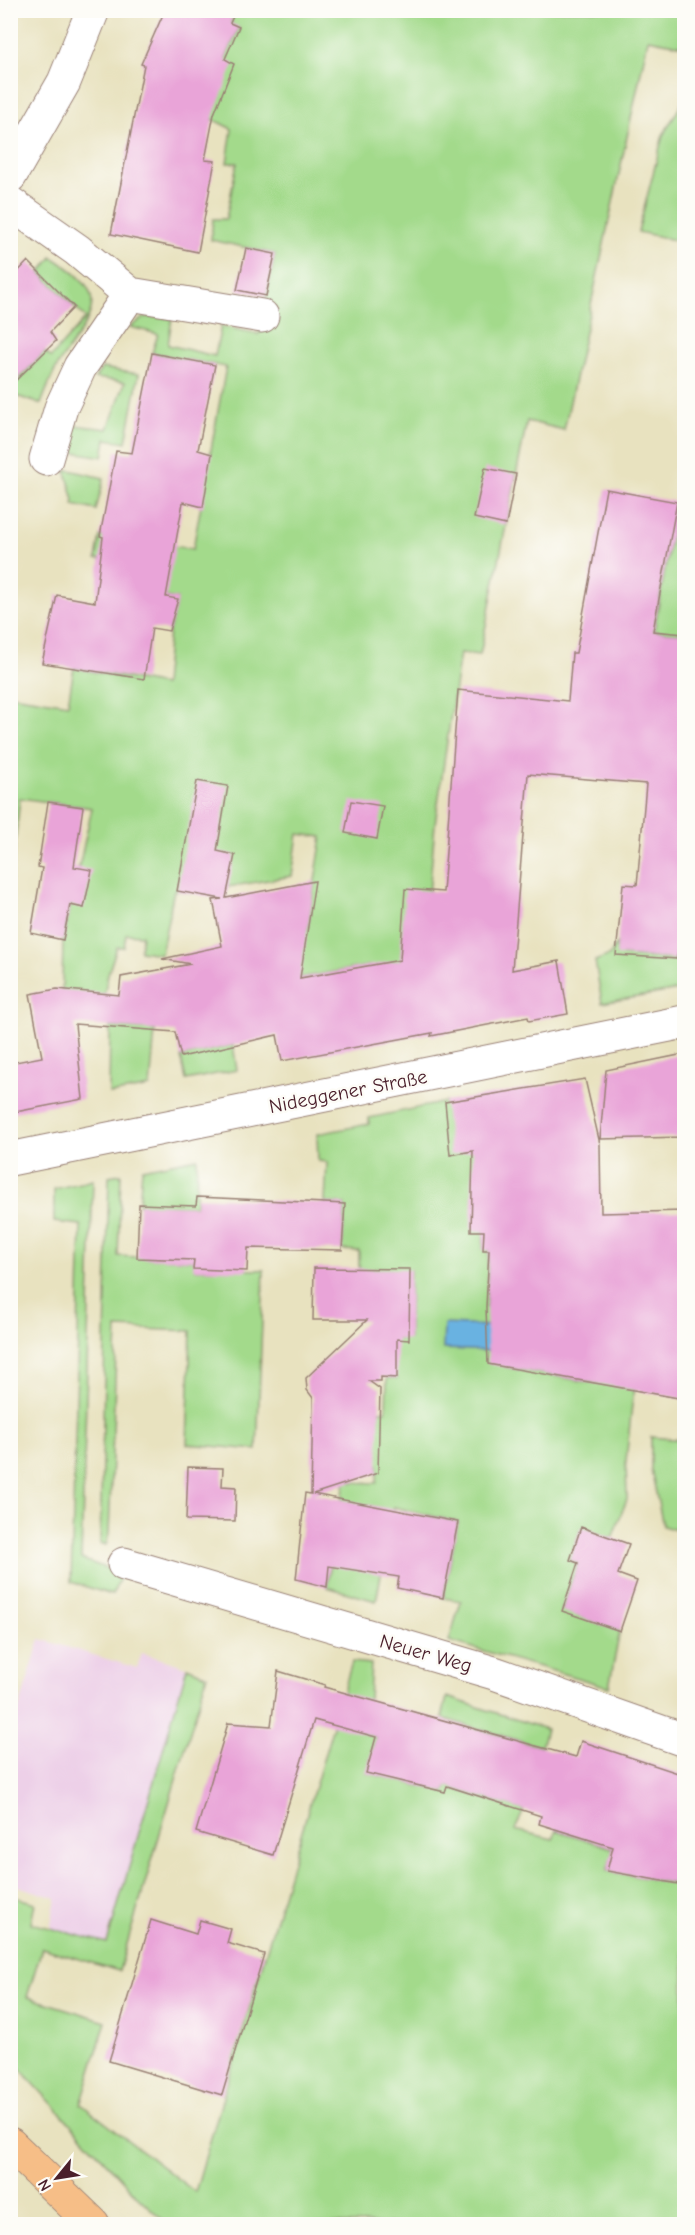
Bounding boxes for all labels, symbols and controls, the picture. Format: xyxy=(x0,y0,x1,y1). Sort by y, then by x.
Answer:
street label: Nideggener Straße xyxy=(267,1065,429,1118)
street label: Neuer Weg xyxy=(377,1629,475,1678)
north arrow xyxy=(27,2148,87,2208)
text: N xyxy=(34,2176,55,2194)

